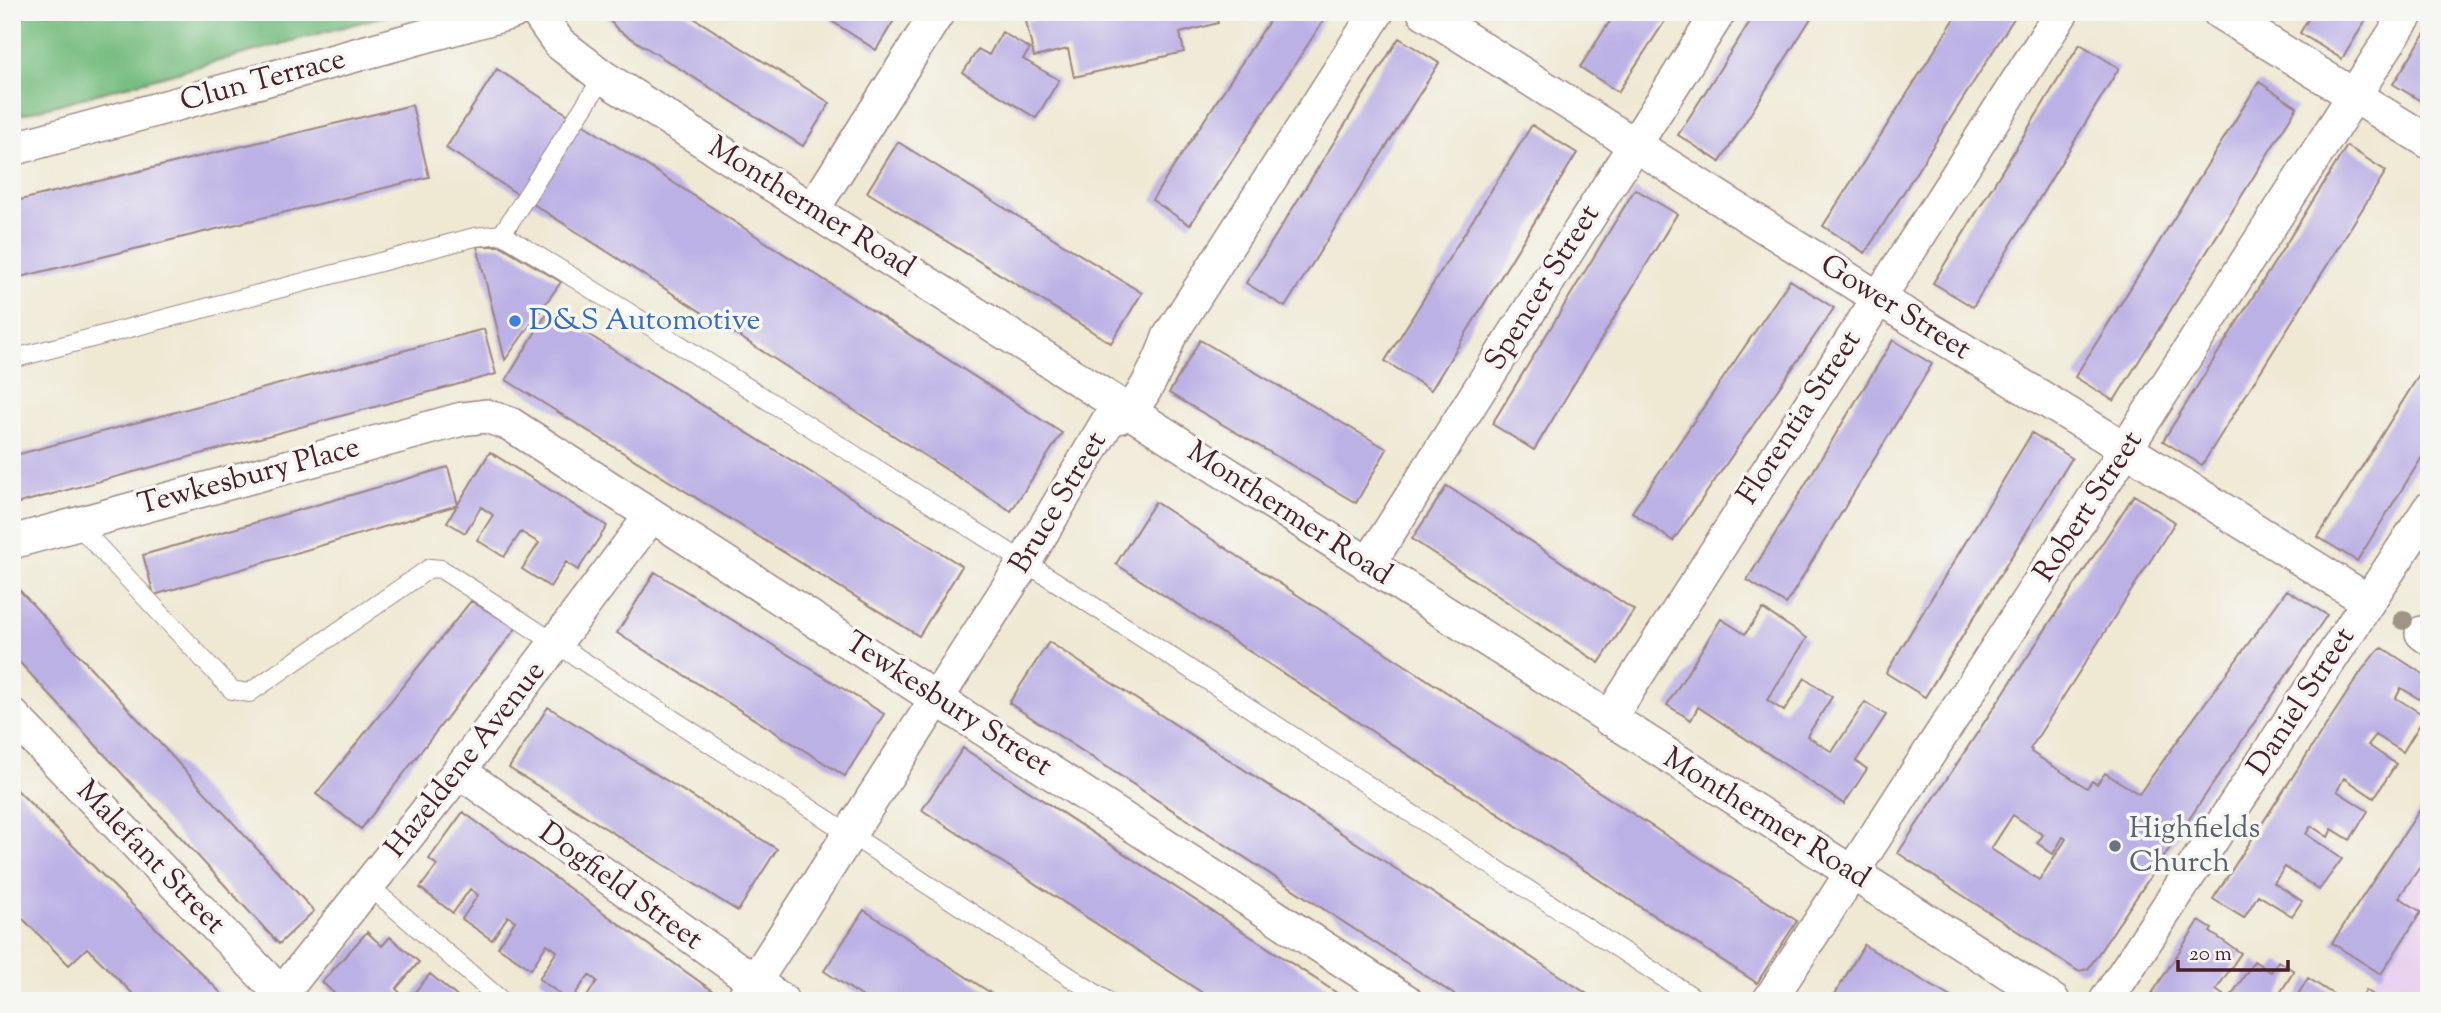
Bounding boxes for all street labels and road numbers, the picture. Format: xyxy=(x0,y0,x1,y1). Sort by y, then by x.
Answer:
street label: Clun Terrace xyxy=(176,38,350,124)
street label: Monthermer Road xyxy=(699,127,923,289)
street label: Spencer Street xyxy=(1475,197,1611,379)
street label: Gower Street xyxy=(1811,245,1979,371)
street label: Florentia Street xyxy=(1727,322,1873,514)
street label: Robert Street xyxy=(2024,423,2154,591)
street label: Bruce Street xyxy=(1000,424,1118,582)
street label: Tewkesbury Place xyxy=(133,427,365,527)
street label: Monthermer Road xyxy=(1178,431,1400,597)
street label: Daniel Street xyxy=(2238,619,2366,785)
street label: Tewkesbury Street xyxy=(836,622,1060,788)
street label: Hazeldene Avenue xyxy=(375,652,557,868)
street label: Monthermer Road xyxy=(1654,738,1878,900)
street label: Malefant Street xyxy=(65,771,235,945)
street label: Dogfield Street xyxy=(529,813,711,961)

